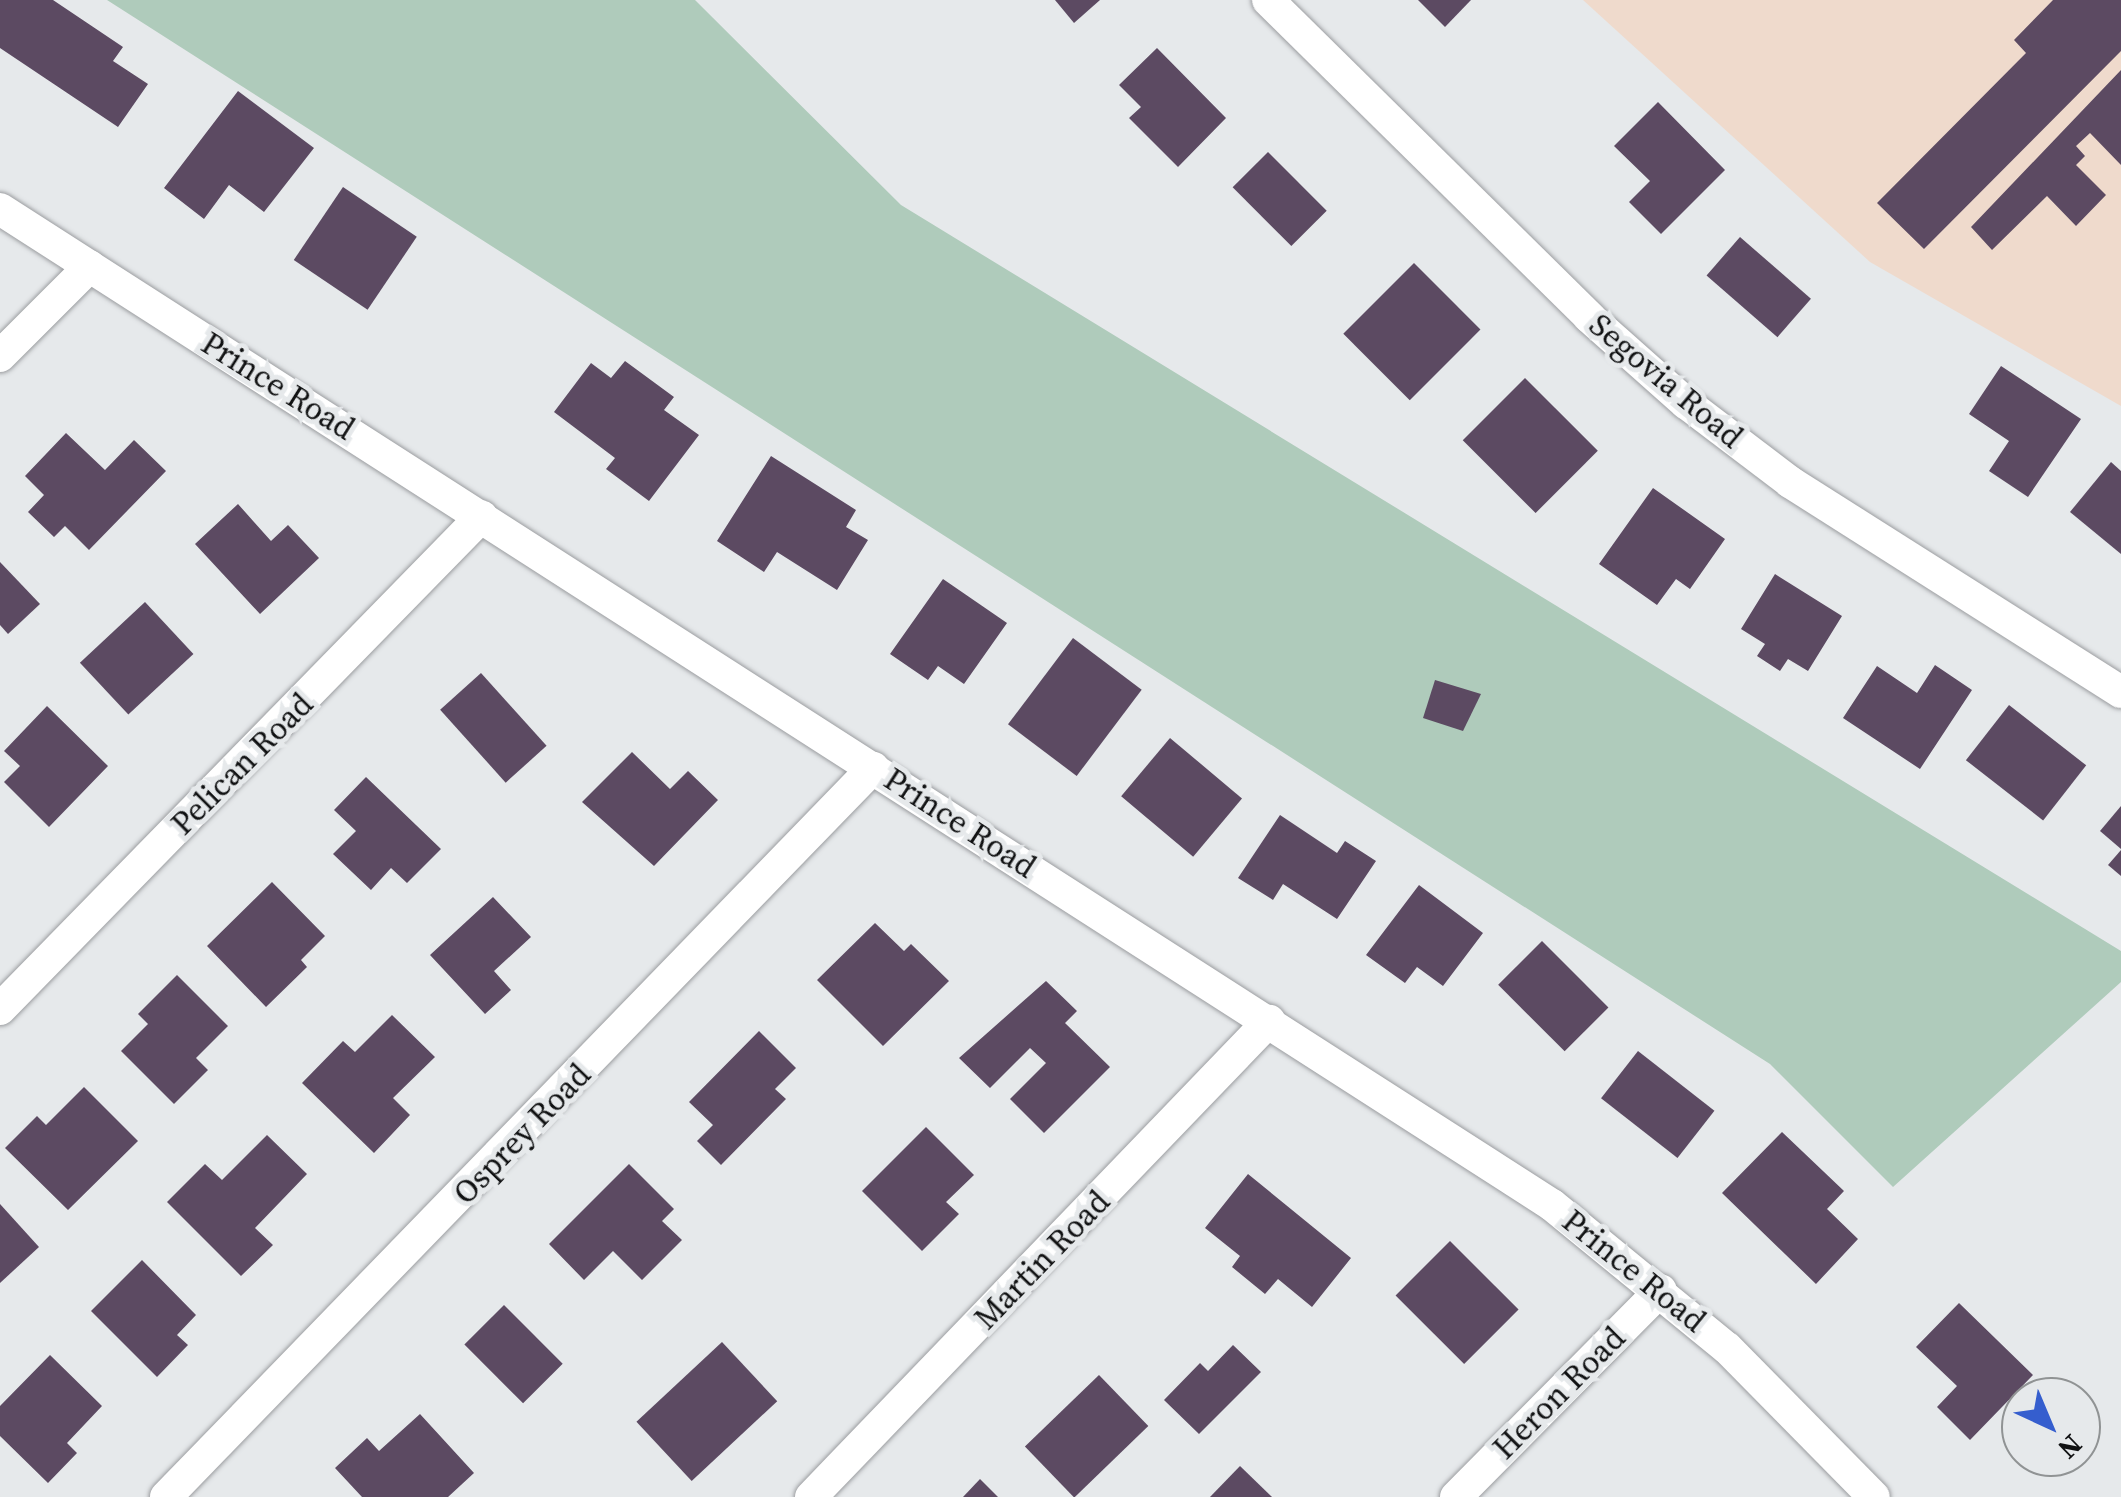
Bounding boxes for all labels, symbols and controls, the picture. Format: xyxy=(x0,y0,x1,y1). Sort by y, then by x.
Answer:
street label: Segovia Road xyxy=(1581,306,1751,456)
street label: Prince Road xyxy=(195,324,361,448)
street label: Pelican Road xyxy=(163,685,321,843)
street label: Prince Road xyxy=(877,760,1043,886)
street label: Osprey Road xyxy=(446,1056,598,1212)
street label: Martin Road xyxy=(966,1183,1118,1337)
street label: Prince Road xyxy=(1555,1202,1713,1340)
street label: Heron Road xyxy=(1485,1319,1633,1467)
north arrow xyxy=(2001,1377,2101,1477)
text: N xyxy=(2050,1426,2091,1468)

